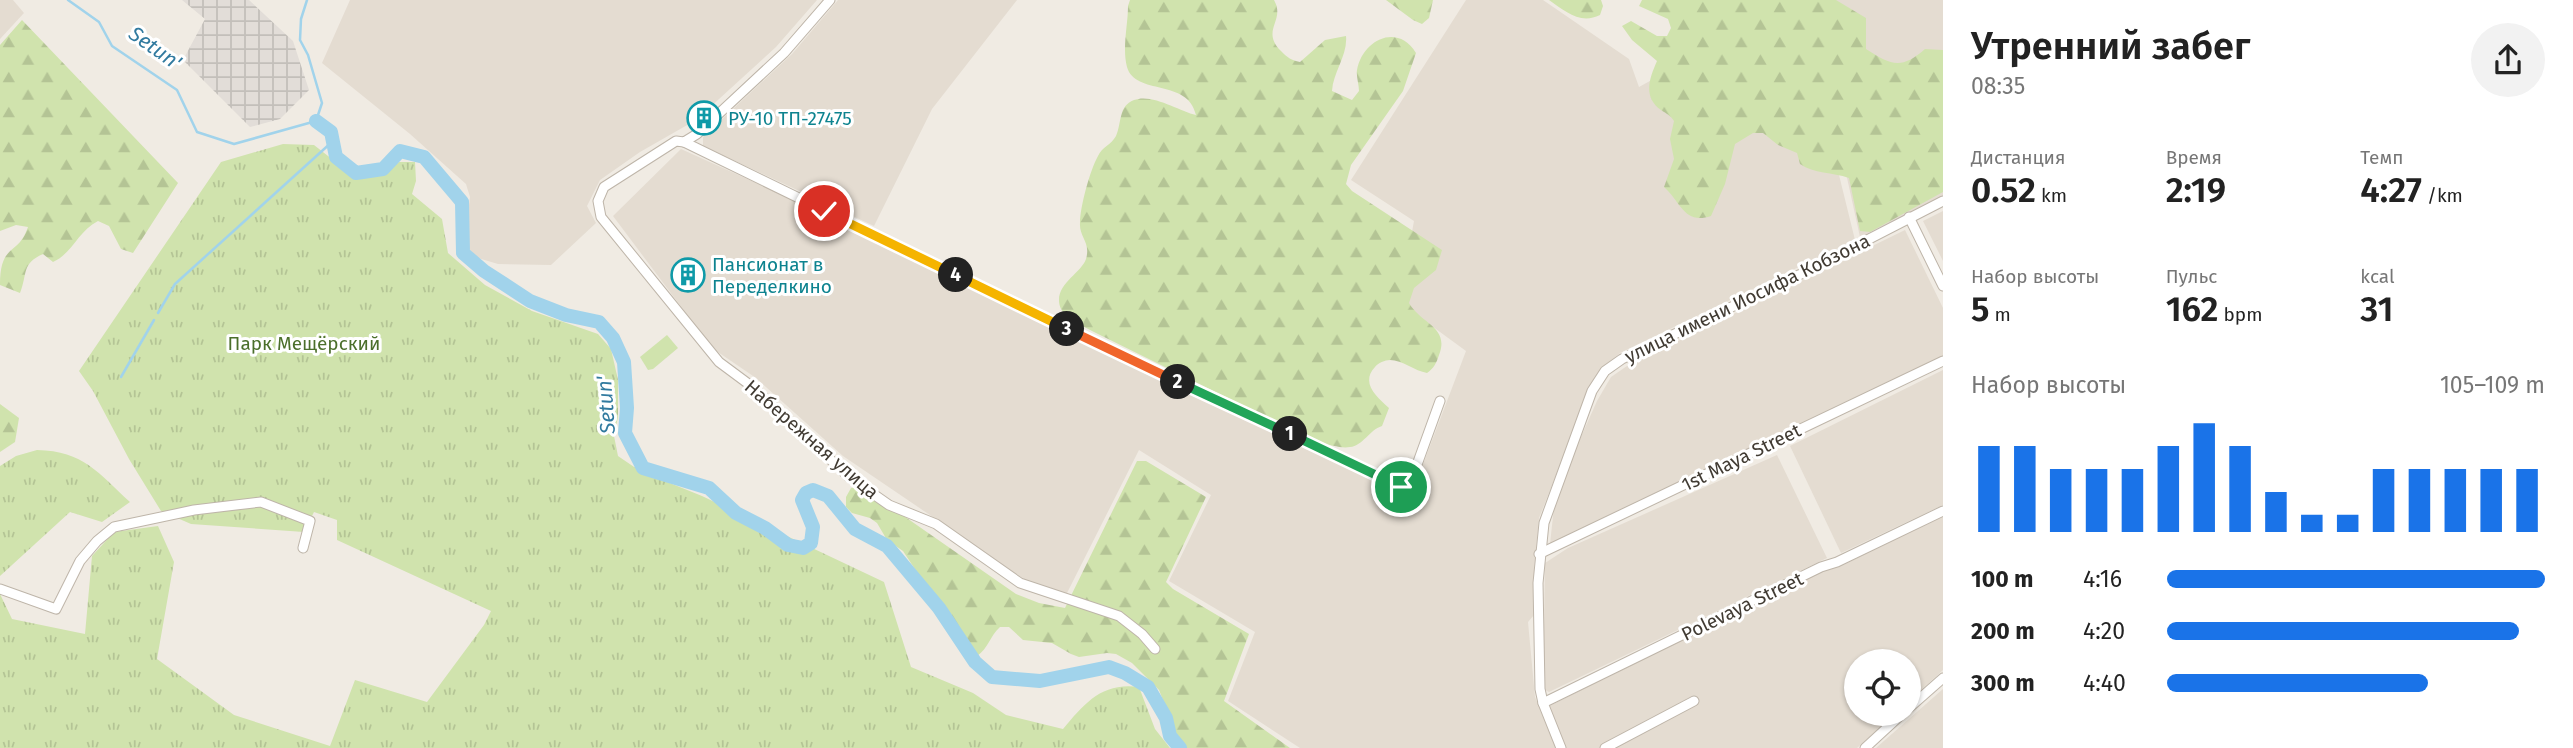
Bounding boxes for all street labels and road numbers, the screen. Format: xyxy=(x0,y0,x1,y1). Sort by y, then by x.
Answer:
street label: улица имени Иосифа Кобзона xyxy=(1621,229,1874,368)
street label: Набережная улица xyxy=(740,375,883,504)
street label: 1st Maya Street xyxy=(1678,419,1805,496)
street label: Polevaya Street xyxy=(1678,567,1807,646)

